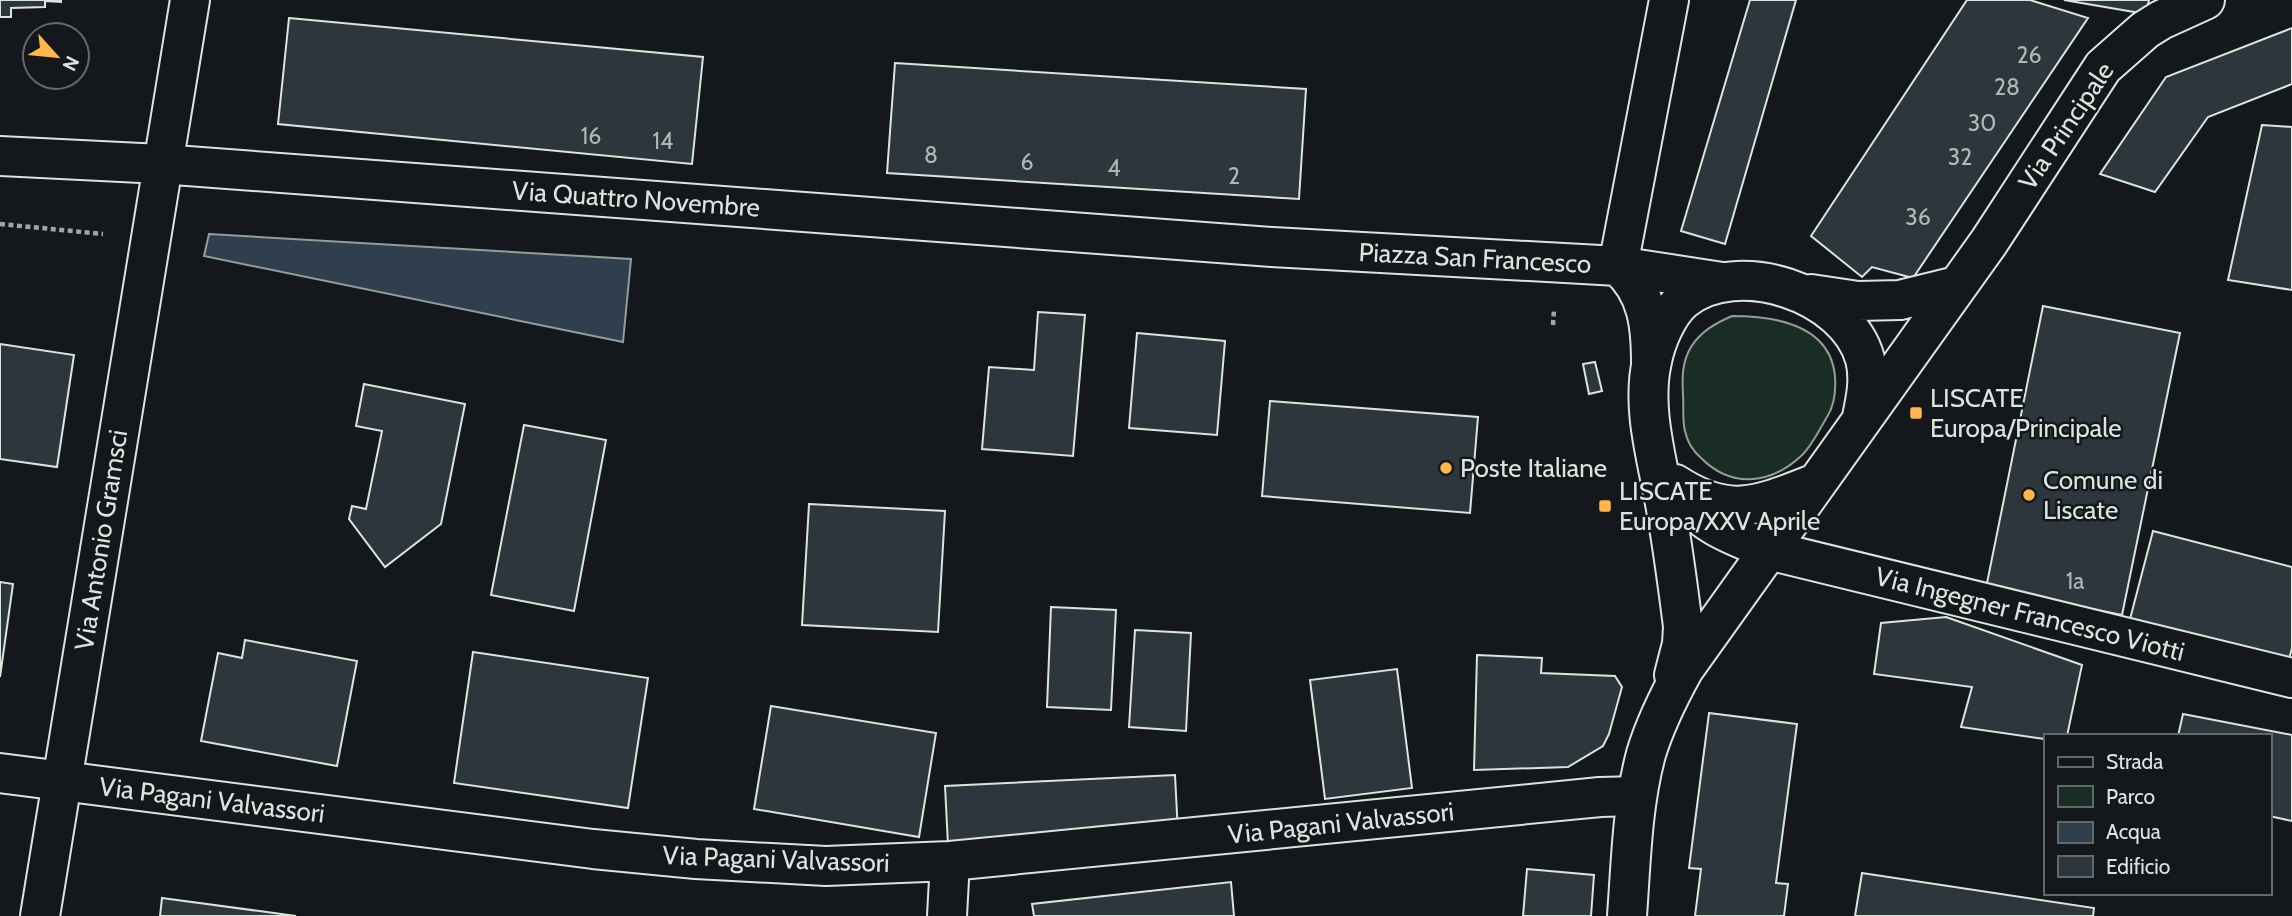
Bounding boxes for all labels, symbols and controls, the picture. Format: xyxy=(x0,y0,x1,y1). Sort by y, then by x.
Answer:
north arrow xyxy=(21,21,91,91)
house number: 26 xyxy=(2016,41,2042,69)
text: N xyxy=(57,52,84,75)
street label: Via Principale xyxy=(2012,56,2120,196)
house number: 28 xyxy=(1994,73,2020,101)
house number: 30 xyxy=(1968,109,1996,137)
house number: 16 xyxy=(581,122,601,150)
house number: 14 xyxy=(653,127,673,155)
house number: 8 xyxy=(924,141,938,169)
house number: 32 xyxy=(1948,143,1972,171)
house number: 6 xyxy=(1020,148,1034,176)
house number: 4 xyxy=(1107,154,1121,182)
house number: 2 xyxy=(1228,162,1240,190)
street label: Via Quattro Novembre xyxy=(511,174,761,224)
house number: 36 xyxy=(1905,203,1931,231)
street label: Piazza San Francesco xyxy=(1358,236,1592,280)
place label: LISCATE Europa/Principale xyxy=(1930,382,2122,444)
marker: LISCATE Europa/Principale xyxy=(1908,405,1924,421)
street label: Via Antonio Gramsci xyxy=(68,427,134,653)
place label: Poste Italiane xyxy=(1460,452,1607,484)
marker: Poste Italiane xyxy=(1438,460,1454,476)
place label: Comune di Liscate xyxy=(2043,464,2163,526)
place label: LISCATE Europa/XXV Aprile xyxy=(1619,475,1820,537)
marker: Comune di Liscate xyxy=(2021,487,2037,503)
marker: LISCATE Europa/XXV Aprile xyxy=(1597,498,1613,514)
street label: Via Ingegner Francesco Viotti xyxy=(1872,560,2188,668)
house number: 1a xyxy=(2066,567,2084,595)
legend xyxy=(2044,734,2271,895)
text: Strada xyxy=(2106,749,2163,774)
street label: Via Pagani Valvassori xyxy=(97,770,327,830)
text: Parco xyxy=(2106,784,2155,809)
street label: Via Pagani Valvassori xyxy=(1226,795,1456,851)
text: Acqua xyxy=(2106,819,2161,844)
street label: Via Pagani Valvassori xyxy=(662,839,890,879)
text: Edificio xyxy=(2106,854,2170,879)

